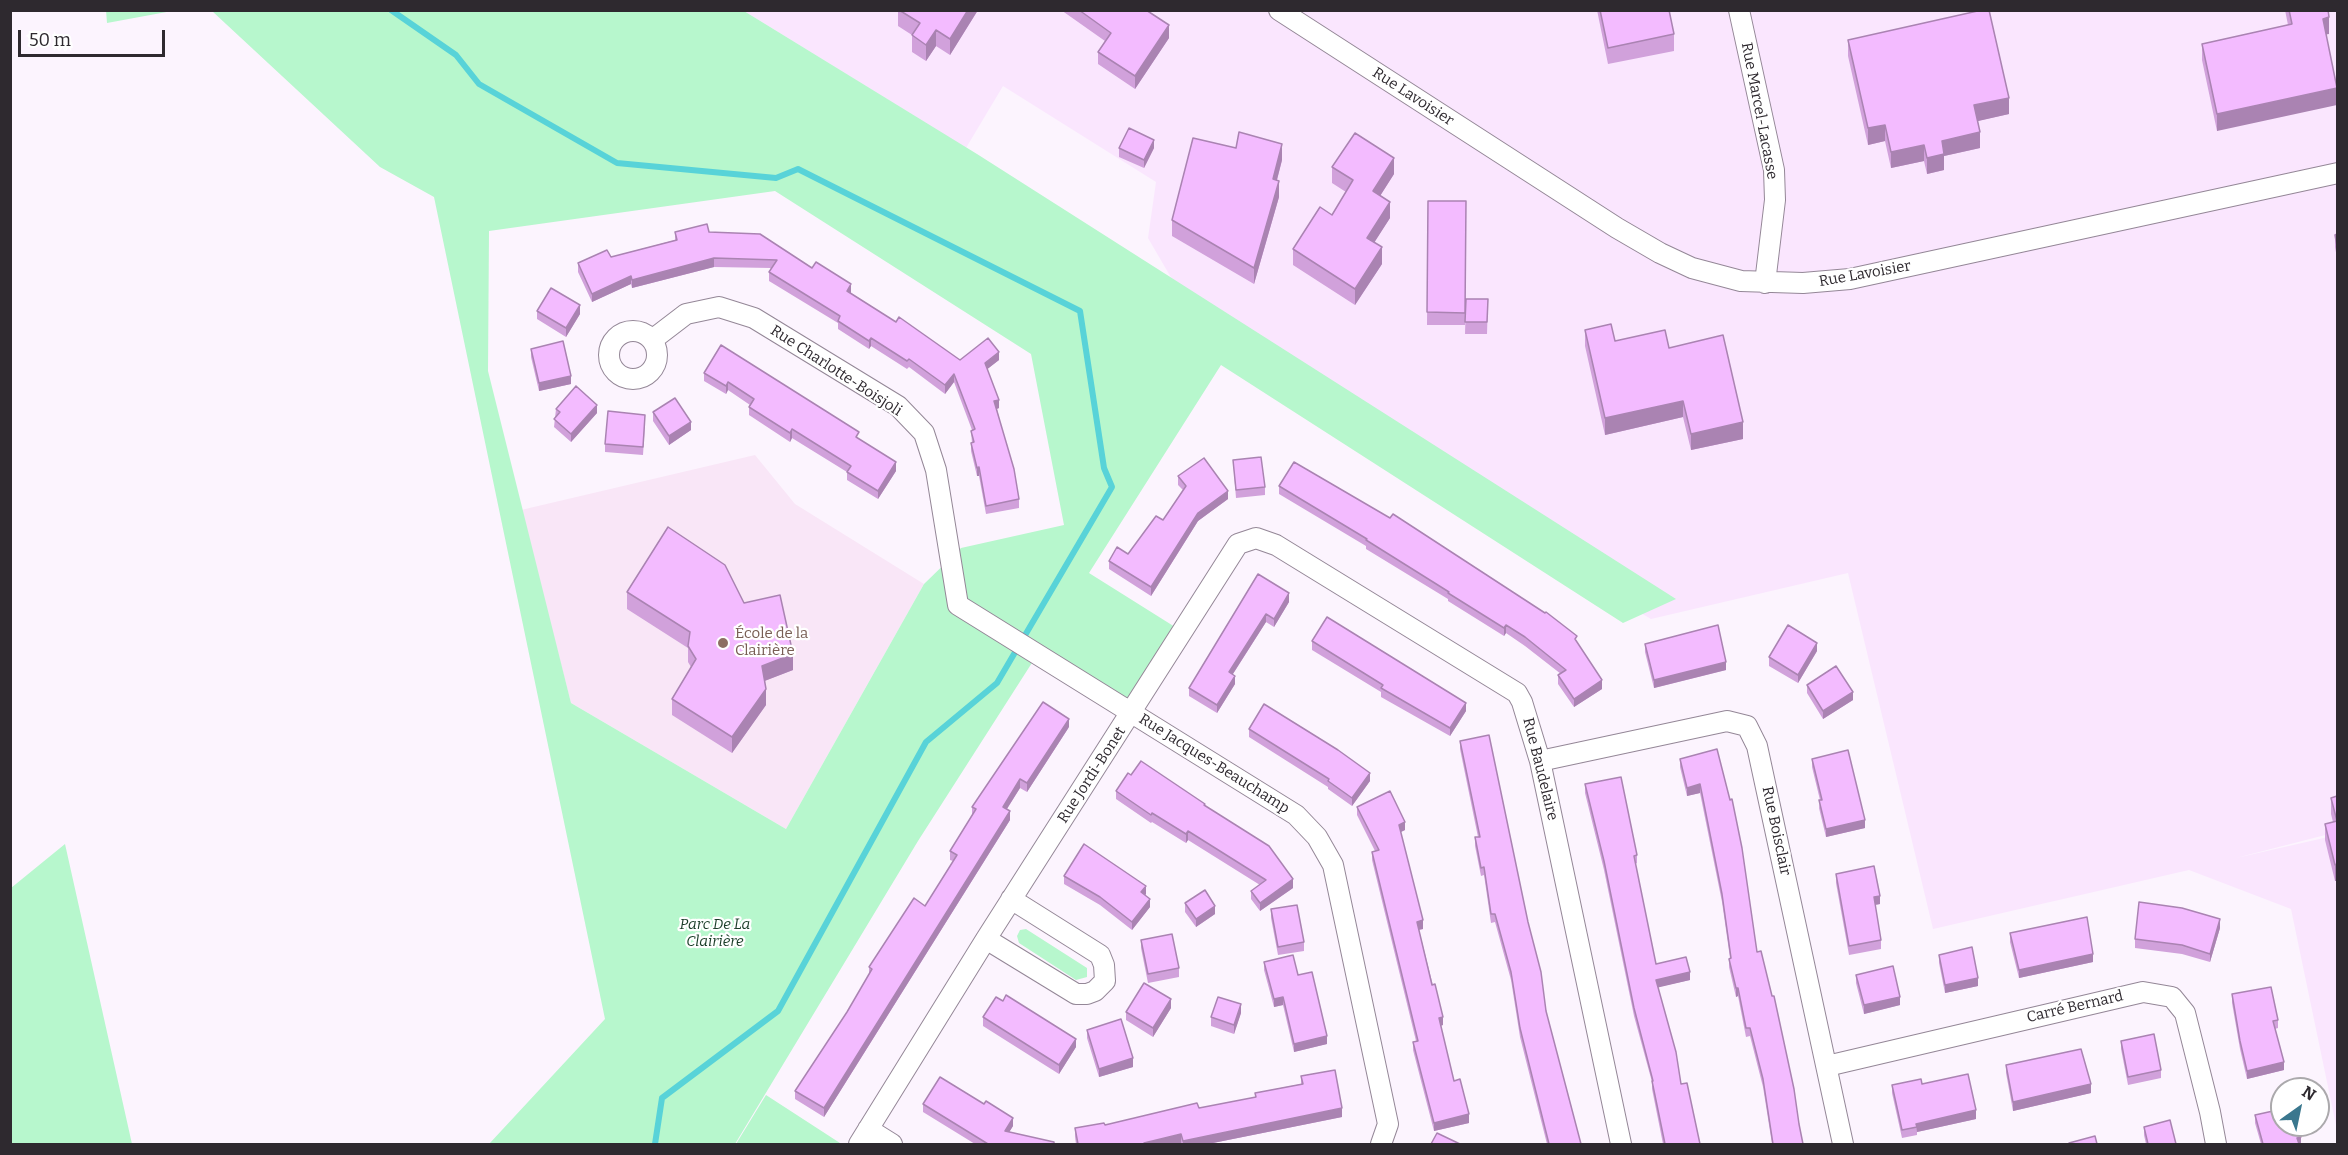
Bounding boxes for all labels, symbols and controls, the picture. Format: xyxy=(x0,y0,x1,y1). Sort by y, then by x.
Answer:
scale bar xyxy=(21,18,168,56)
text: 50 m xyxy=(29,29,71,51)
street label: Rue Marcel-Lacasse xyxy=(1737,41,1781,181)
street label: Rue Lavoisier xyxy=(1369,64,1457,130)
street label: Rue Lavoisier xyxy=(1818,257,1912,291)
street label: Rue Charlotte-Boisjoli xyxy=(767,322,905,420)
place label: École de la Clairière xyxy=(735,625,808,660)
marker: École de la Clairière xyxy=(716,636,730,650)
street label: Rue Jacques-Beauchamp xyxy=(1135,710,1293,818)
street label: Rue Baudelaire xyxy=(1519,716,1561,822)
street label: Rue Jordi-Bonet xyxy=(1054,723,1130,827)
street label: Rue Boisclair xyxy=(1758,785,1794,877)
park label: Parc De La Clairière xyxy=(680,916,750,951)
street label: Carré Bernard xyxy=(2025,987,2125,1027)
north arrow xyxy=(2270,1077,2330,1137)
text: N xyxy=(2299,1082,2319,1104)

